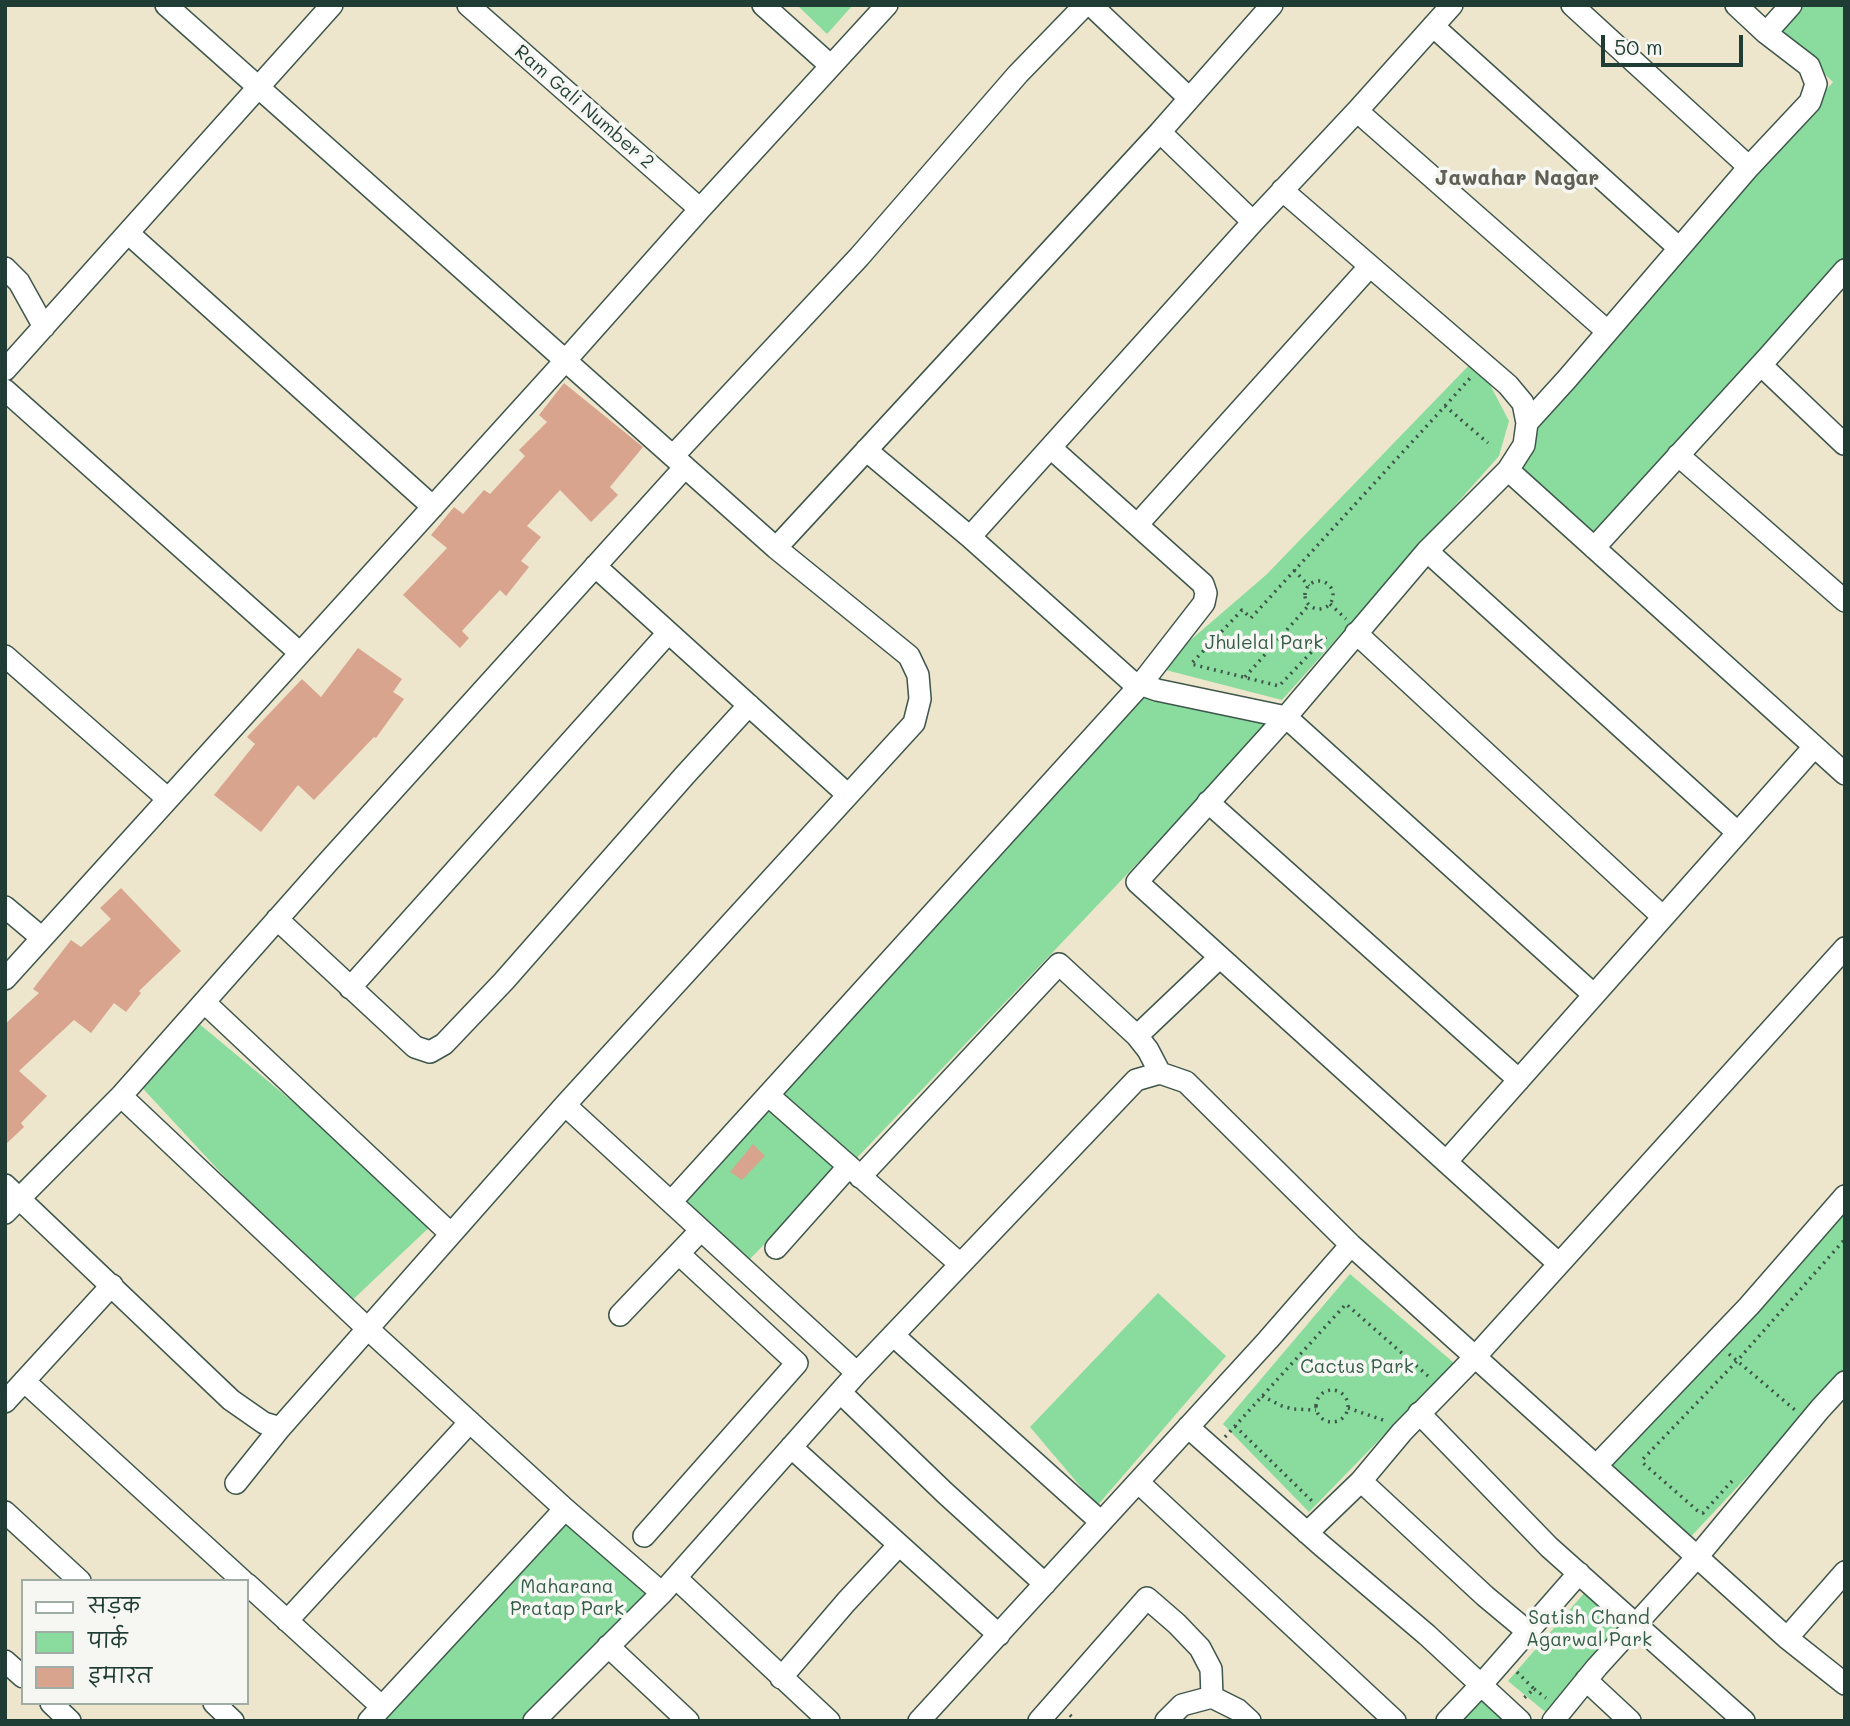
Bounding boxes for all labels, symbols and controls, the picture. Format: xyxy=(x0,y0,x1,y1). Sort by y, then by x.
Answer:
scale bar xyxy=(1605,21,1747,65)
text: 50 m xyxy=(1614,33,1663,60)
street label: Ram Gali Number 2 xyxy=(510,40,658,174)
district label: Jawahar Nagar xyxy=(1435,166,1599,192)
park label: Jhulelal Park xyxy=(1205,632,1323,654)
park label: Cactus Park xyxy=(1300,1356,1414,1378)
park label: Maharana Pratap Park xyxy=(510,1576,624,1620)
legend xyxy=(21,1579,248,1705)
text: सड़क xyxy=(88,1591,140,1618)
park label: Satish Chand Agarwal Park xyxy=(1526,1607,1652,1651)
text: पार्क xyxy=(88,1626,128,1653)
text: इमारत xyxy=(88,1661,152,1688)

